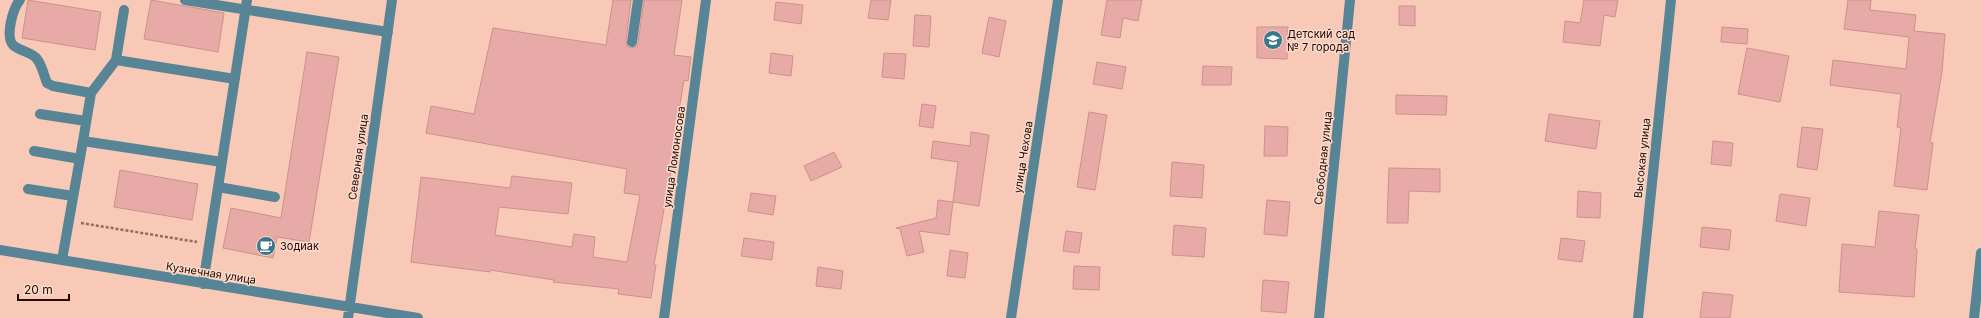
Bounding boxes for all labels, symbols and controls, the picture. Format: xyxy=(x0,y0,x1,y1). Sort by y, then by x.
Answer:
place label: Детский сад № 7 города xyxy=(1287,27,1355,54)
school or university icon: Детский сад № 7 города xyxy=(1262,29,1284,51)
street label: улица Ломоносова xyxy=(660,105,688,209)
street label: Свободная улица xyxy=(1311,111,1335,205)
street label: Северная улица xyxy=(345,113,371,201)
street label: Высокая улица xyxy=(1631,117,1653,199)
street label: улица Чехова xyxy=(1010,120,1036,194)
cafe icon: Зодиак xyxy=(255,235,277,257)
place label: Зодиак xyxy=(280,239,319,253)
street label: Кузнечная улица xyxy=(165,259,257,287)
scale bar xyxy=(18,276,69,302)
text: 20 m xyxy=(24,282,53,297)

